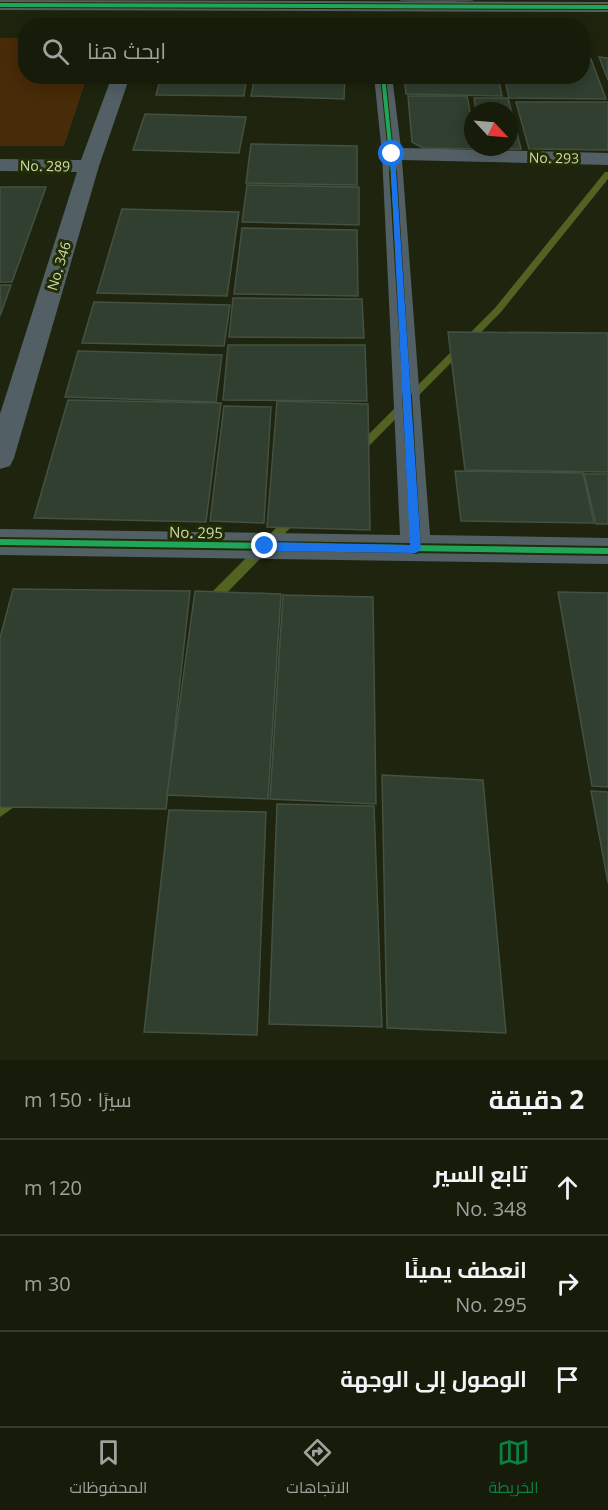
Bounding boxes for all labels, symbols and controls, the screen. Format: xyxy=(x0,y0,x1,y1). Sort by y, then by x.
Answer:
search box xyxy=(18,18,590,84)
icon: search xyxy=(39,35,72,68)
text: ابحث هنا xyxy=(87,35,166,65)
north arrow xyxy=(464,102,518,156)
route start xyxy=(378,140,404,166)
street label: No. 293 xyxy=(529,148,579,167)
street label: No. 289 xyxy=(20,156,70,175)
street label: No. 346 xyxy=(42,239,75,293)
street label: No. 295 xyxy=(169,522,223,542)
route end xyxy=(251,532,277,558)
text: 2 دقيقة xyxy=(489,1081,584,1117)
text: سيرًا · 150 m xyxy=(24,1086,131,1113)
text: تابع السير xyxy=(434,1158,527,1188)
icon: ahead xyxy=(551,1171,584,1204)
text: 120 m xyxy=(24,1174,82,1201)
text: No. 348 xyxy=(455,1195,527,1222)
text: انعطف يمينًا xyxy=(404,1254,527,1284)
icon: right xyxy=(551,1267,584,1300)
text: 30 m xyxy=(24,1270,71,1297)
text: No. 295 xyxy=(455,1291,527,1318)
text: الوصول إلى الوجهة xyxy=(340,1363,527,1393)
icon: arrive xyxy=(551,1363,584,1396)
tab: المحفوظات xyxy=(69,1436,147,1502)
tab: الاتجاهات xyxy=(286,1436,350,1502)
tab: الخريطة xyxy=(489,1436,539,1502)

